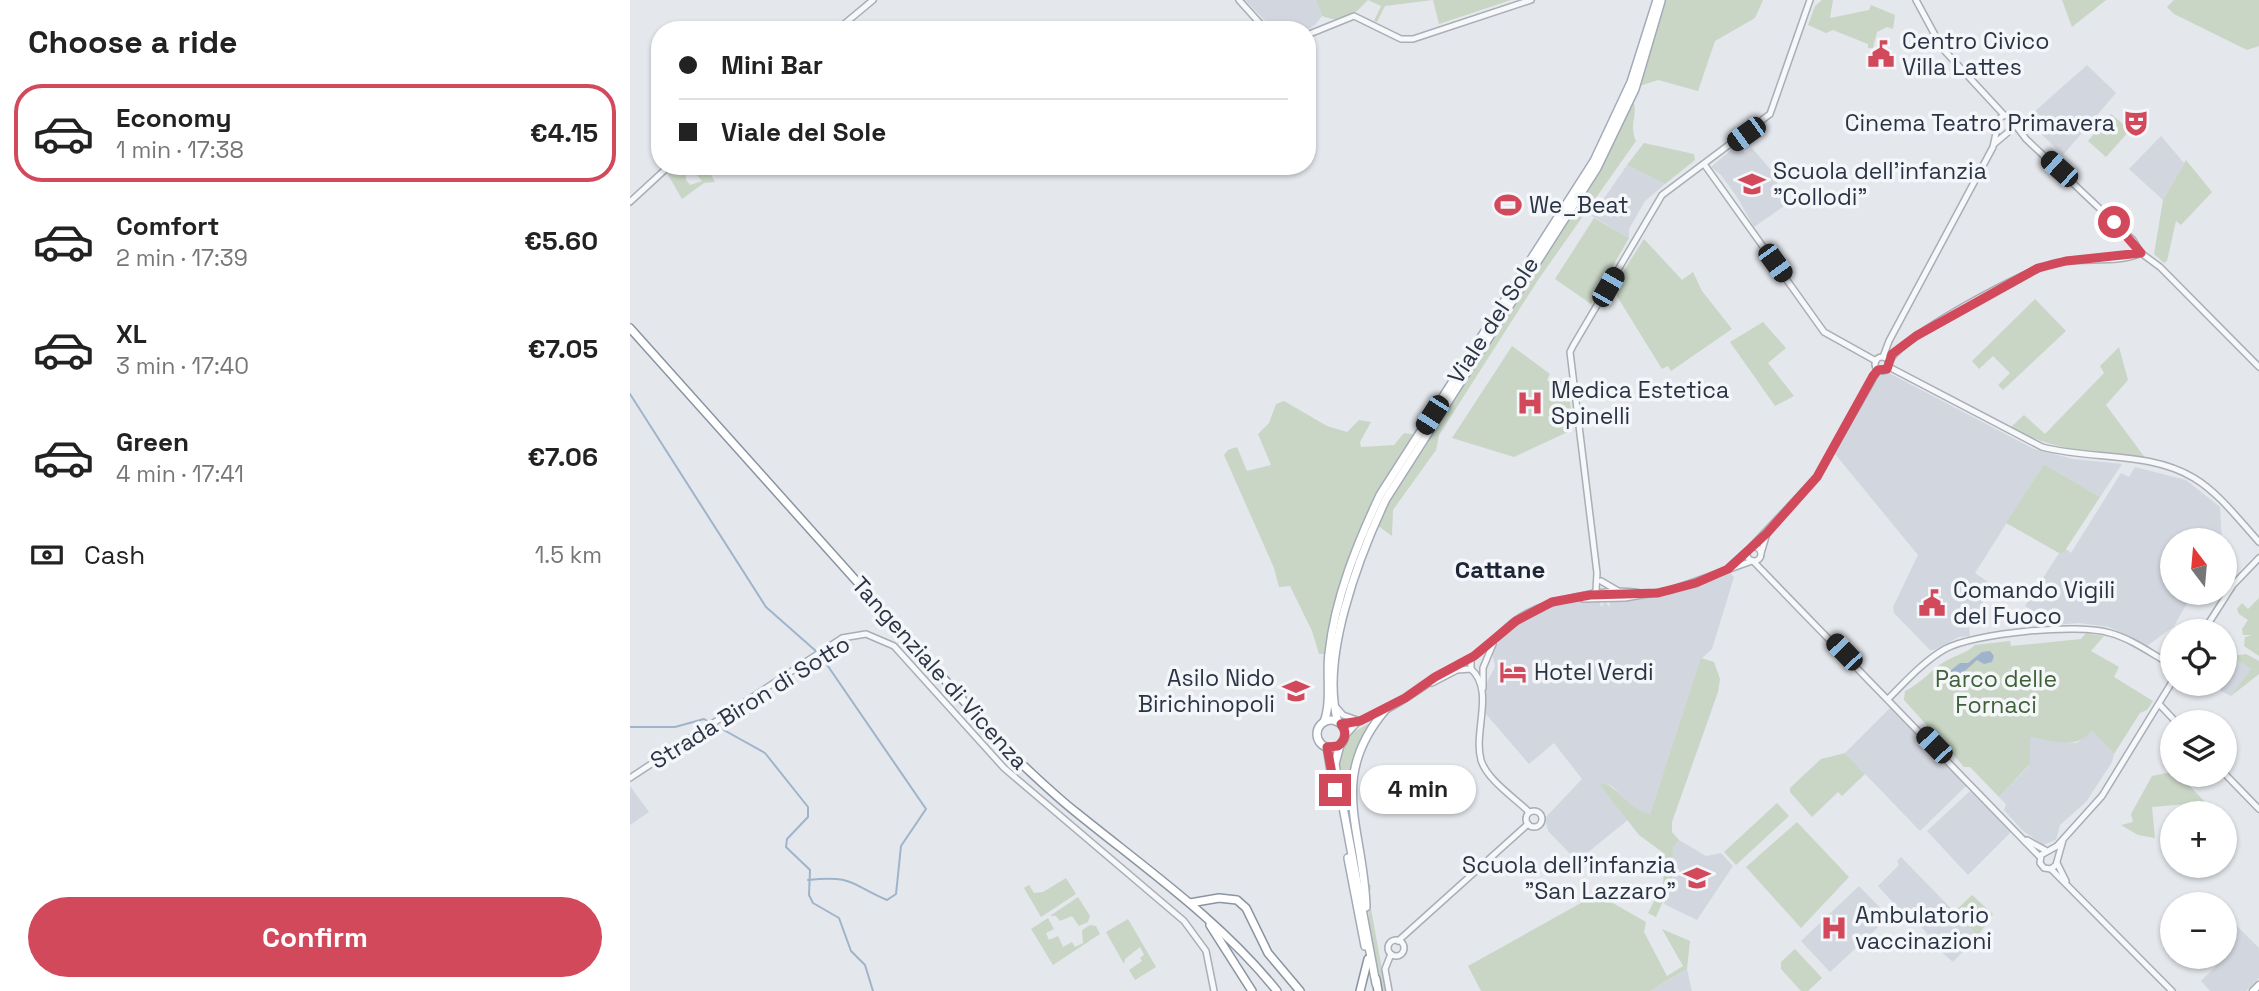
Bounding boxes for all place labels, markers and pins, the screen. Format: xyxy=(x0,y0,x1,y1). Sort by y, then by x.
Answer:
place label: Centro Civico Villa Lattes xyxy=(1902,26,2050,82)
public building icon: Centro Civico Villa Lattes xyxy=(1866,39,1896,69)
place label: Cinema Teatro Primavera xyxy=(1845,108,2115,138)
theatre icon: Cinema Teatro Primavera xyxy=(2121,108,2151,138)
place label: Scuola dell'infanzia "Collodi" xyxy=(1773,156,1987,212)
school or university icon: Scuola dell'infanzia "Collodi" xyxy=(1737,169,1767,199)
sports icon: We_Beat xyxy=(1493,190,1523,220)
place label: We_Beat xyxy=(1529,190,1629,220)
place label: Medica Estetica Spinelli xyxy=(1551,375,1729,431)
hospital icon: Medica Estetica Spinelli xyxy=(1515,388,1545,418)
place label: Comando Vigili del Fuoco xyxy=(1953,575,2115,631)
public building icon: Comando Vigili del Fuoco xyxy=(1917,588,1947,618)
hotel icon: Hotel Verdi xyxy=(1498,657,1528,687)
place label: Hotel Verdi xyxy=(1534,657,1654,687)
place label: Asilo Nido Birichinopoli xyxy=(1138,663,1275,719)
school or university icon: Asilo Nido Birichinopoli xyxy=(1281,676,1311,706)
place label: Scuola dell'infanzia "San Lazzaro" xyxy=(1462,850,1676,906)
school or university icon: Scuola dell'infanzia "San Lazzaro" xyxy=(1682,863,1712,893)
place label: Ambulatorio vaccinazioni xyxy=(1855,900,1992,956)
hospital icon: Ambulatorio vaccinazioni xyxy=(1819,913,1849,943)

